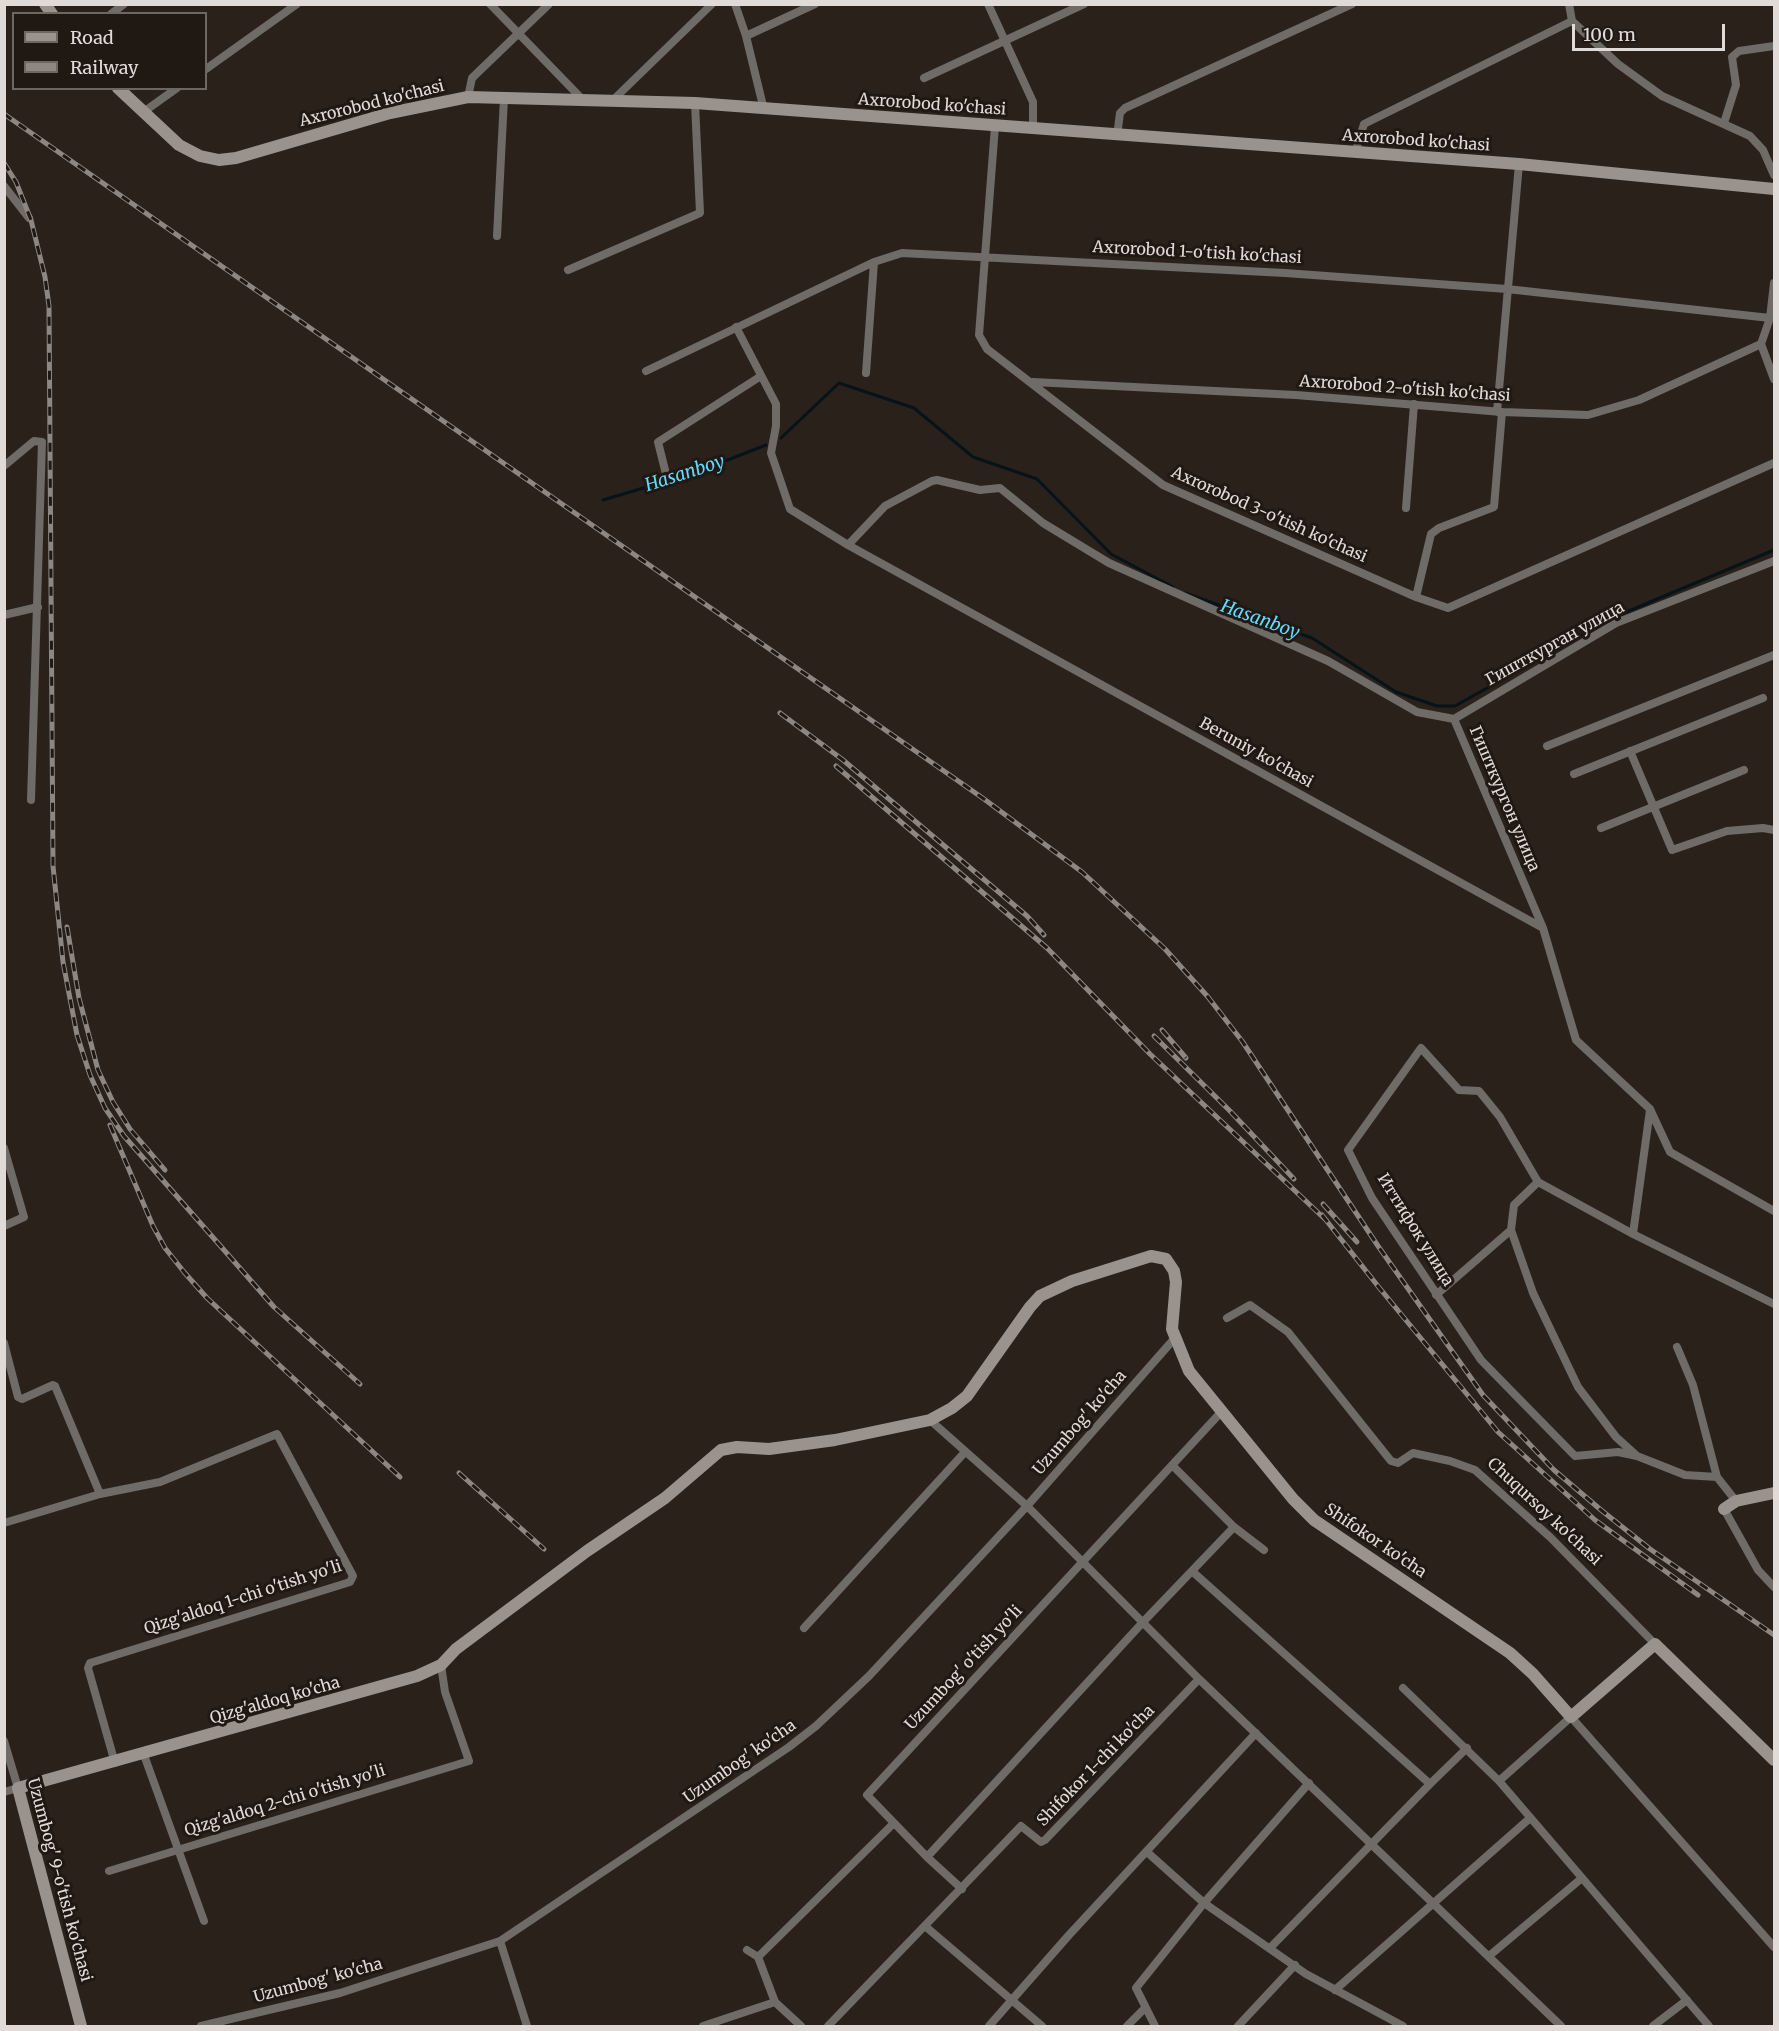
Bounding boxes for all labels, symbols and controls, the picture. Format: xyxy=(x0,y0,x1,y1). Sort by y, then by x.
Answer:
legend xyxy=(12,12,207,90)
scale bar xyxy=(1575,12,1728,50)
text: 100 m xyxy=(1583,23,1636,46)
text: Road xyxy=(70,26,114,49)
text: Railway xyxy=(70,56,138,79)
street label: Axrorobod ko'chasi xyxy=(298,77,446,131)
street label: Axrorobod ko'chasi xyxy=(857,90,1007,120)
street label: Axrorobod ko'chasi xyxy=(1341,126,1491,156)
street label: Axrorobod 1-o'tish ko'chasi xyxy=(1092,238,1302,268)
street label: Axrorobod 2-o'tish ko'chasi xyxy=(1299,372,1511,406)
water label: Hasanboy xyxy=(642,451,728,497)
street label: Axrorobod 3-o'tish ko'chasi xyxy=(1168,463,1370,567)
water label: Hasanboy xyxy=(1218,596,1302,644)
street label: Гишткурган улица xyxy=(1482,598,1628,690)
street label: Beruniy ko'chasi xyxy=(1196,714,1316,792)
street label: Гишткургон улица xyxy=(1465,723,1543,875)
street label: Иттифок улица xyxy=(1373,1170,1457,1290)
street label: Uzumbog' ko'cha xyxy=(1029,1367,1131,1479)
street label: Chuqursoy ko'chasi xyxy=(1483,1454,1605,1570)
street label: Shifokor ko'cha xyxy=(1320,1500,1430,1582)
street label: Qizg'aldoq 1-chi o'tish yo'li xyxy=(142,1557,344,1639)
street label: Uzumbog' o'tish yo'li xyxy=(901,1602,1027,1734)
street label: Qizg'aldoq ko'cha xyxy=(208,1673,342,1729)
street label: Shifokor 1-chi ko'cha xyxy=(1033,1701,1159,1831)
street label: Uzumbog' ko'cha xyxy=(680,1716,800,1808)
street label: Qizg'aldoq 2-chi o'tish yo'li xyxy=(182,1761,388,1841)
street label: Uzumbog' 9-o'tish ko'chasi xyxy=(23,1776,95,1984)
street label: Uzumbog' ko'cha xyxy=(251,1955,385,2007)

